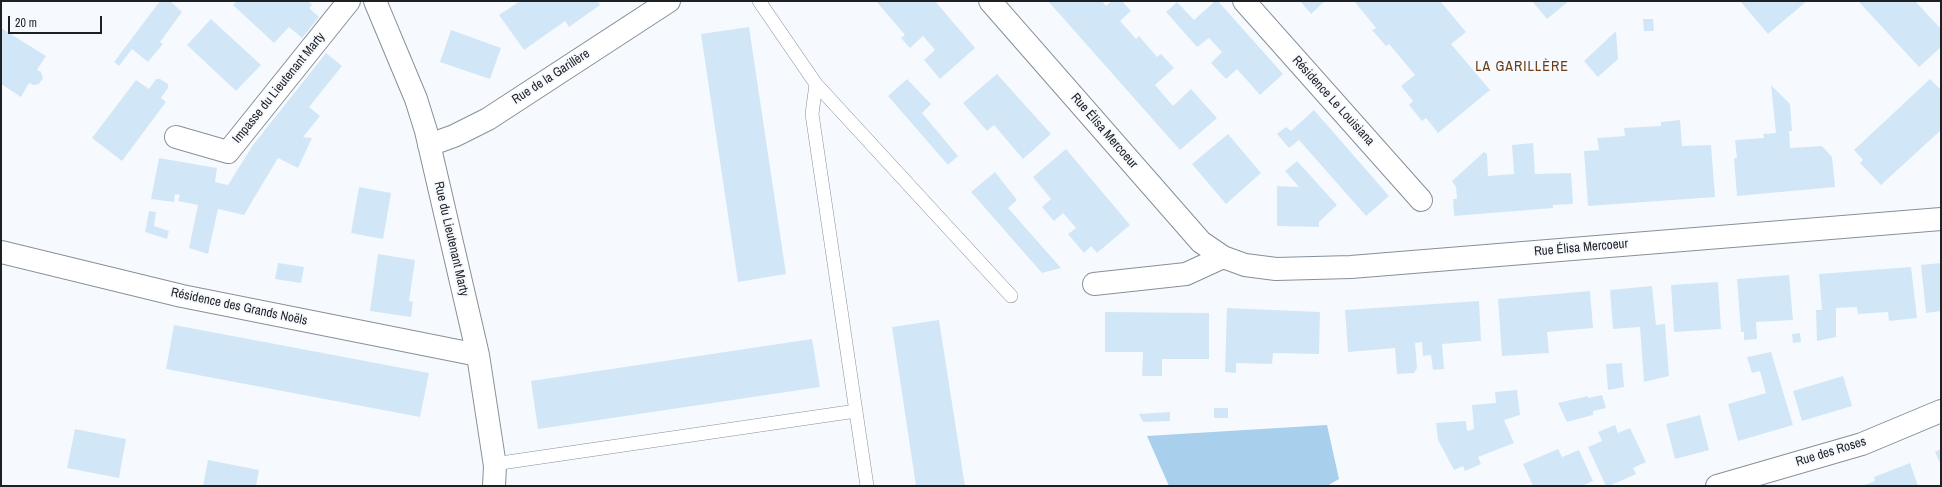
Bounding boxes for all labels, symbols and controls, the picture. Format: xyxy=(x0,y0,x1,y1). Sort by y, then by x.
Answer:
scale bar xyxy=(10,8,104,34)
text: 20 m xyxy=(15,15,37,31)
street label: Impasse du Lieutenant Marty xyxy=(229,29,329,147)
street label: Rue de la Garillère xyxy=(509,46,593,108)
street label: Résidence Le Louisiana xyxy=(1289,53,1377,149)
district label: LA GARILLÈRE xyxy=(1475,59,1569,75)
street label: Rue Élisa Mercoeur xyxy=(1067,90,1141,172)
street label: Rue du Lieutenant Marty xyxy=(430,180,472,298)
street label: Rue Élisa Mercoeur xyxy=(1533,236,1629,260)
street label: Résidence des Grands Noëls xyxy=(169,285,309,329)
street label: Rue des Roses xyxy=(1794,434,1868,470)

